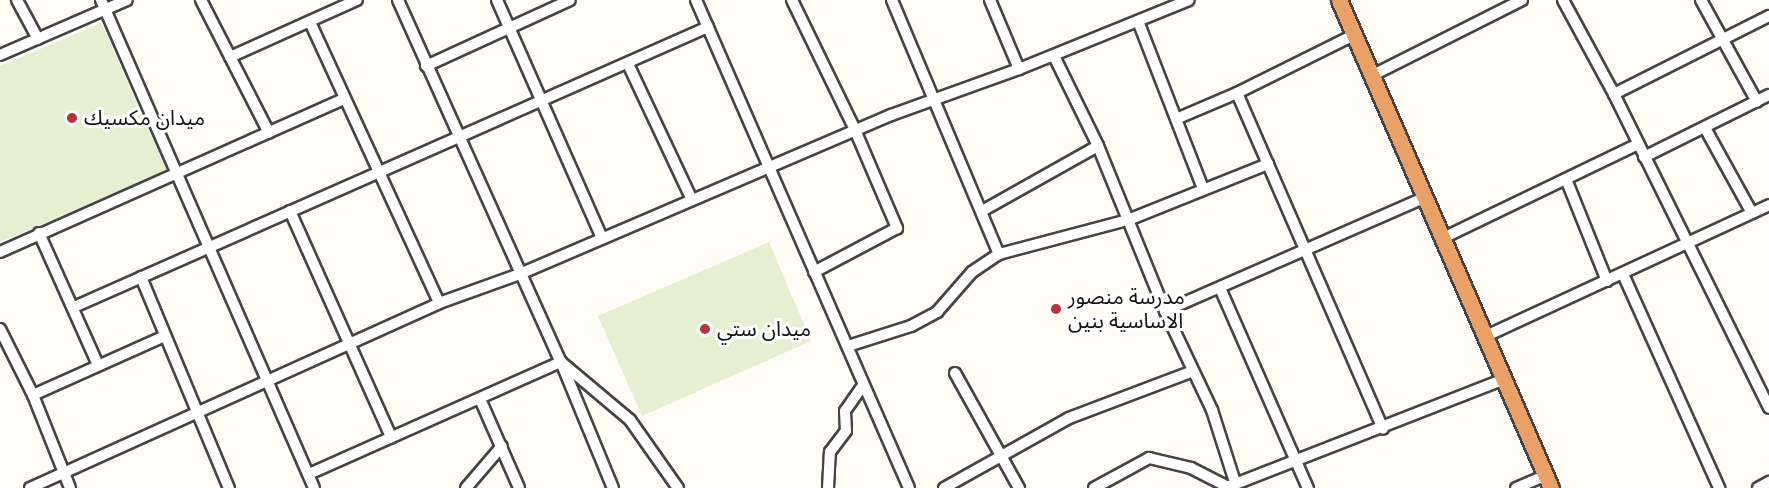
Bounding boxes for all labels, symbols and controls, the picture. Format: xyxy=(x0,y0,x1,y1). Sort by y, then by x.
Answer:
place label: ميدان مكسيك xyxy=(84,105,205,131)
marker: ميدان مكسيك xyxy=(65,111,79,125)
place label: مدرسة منصور الاساسية بنين xyxy=(1068,284,1185,334)
marker: مدرسة منصور الاساسية بنين xyxy=(1049,302,1063,316)
place label: ميدان ستي xyxy=(717,316,811,342)
marker: ميدان ستي xyxy=(698,322,712,336)

